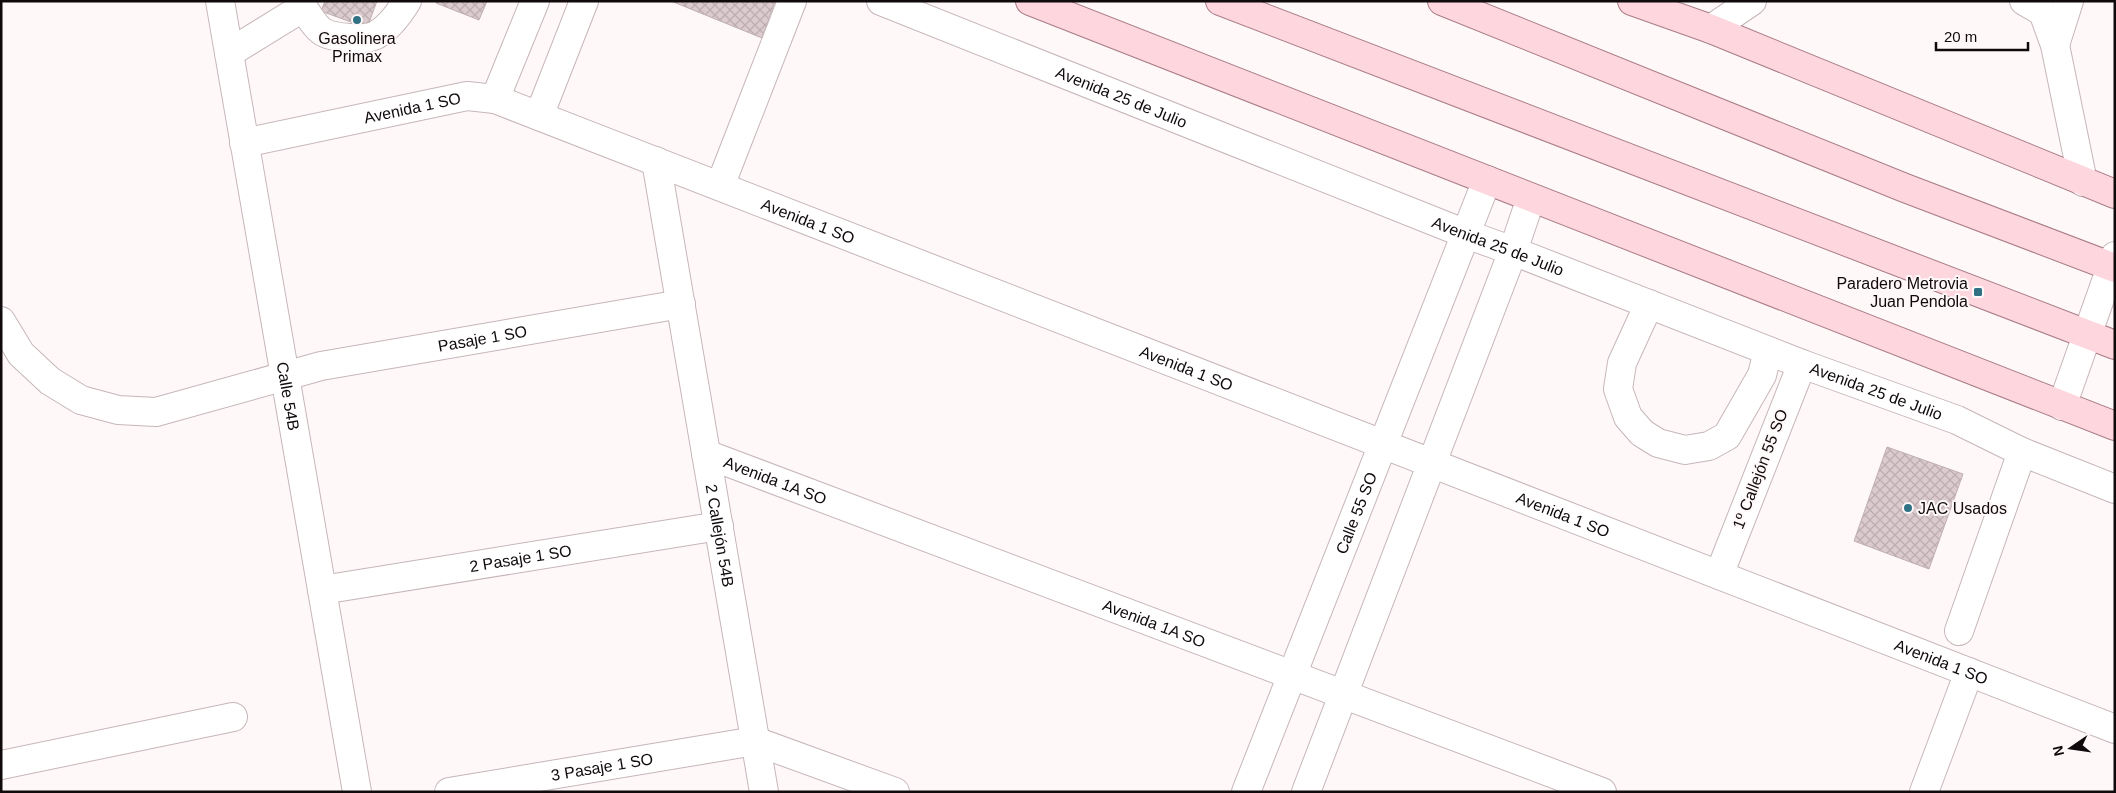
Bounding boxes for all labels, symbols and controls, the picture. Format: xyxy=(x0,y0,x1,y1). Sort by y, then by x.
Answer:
marker: Gasolinera Primax xyxy=(351,14,363,26)
scale bar xyxy=(1936,20,2028,52)
text: 20 m xyxy=(1944,28,1977,45)
place label: Gasolinera Primax xyxy=(318,30,396,65)
street label: Avenida 25 de Julio xyxy=(1054,63,1190,131)
street label: Avenida 1 SO xyxy=(362,89,462,126)
street label: Avenida 1 SO xyxy=(759,195,857,247)
street label: Avenida 25 de Julio xyxy=(1430,213,1567,279)
place label: Paradero Metrovia Juan Pendola xyxy=(1836,275,1968,310)
marker: Paradero Metrovia Juan Pendola xyxy=(1972,286,1984,298)
street label: Pasaje 1 SO xyxy=(437,322,528,354)
street label: Avenida 1 SO xyxy=(1138,342,1235,394)
street label: Avenida 25 de Julio xyxy=(1808,359,1945,423)
street label: Calle 54B xyxy=(274,360,303,432)
street label: 1º Callejón 55 SO xyxy=(1729,407,1791,531)
street label: Avenida 1A SO xyxy=(722,453,829,507)
street label: Calle 55 SO xyxy=(1332,470,1380,556)
street label: 2 Callejón 54B xyxy=(703,483,737,588)
street label: Avenida 1 SO xyxy=(1514,489,1612,540)
place label: JAC Usados xyxy=(1918,500,2007,517)
marker: JAC Usados xyxy=(1902,502,1914,514)
street label: 2 Pasaje 1 SO xyxy=(468,541,573,575)
street label: Avenida 1A SO xyxy=(1101,596,1208,650)
street label: Avenida 1 SO xyxy=(1892,636,1990,687)
north arrow xyxy=(2046,723,2096,773)
text: N xyxy=(2049,744,2067,758)
street label: 3 Pasaje 1 SO xyxy=(550,750,654,783)

